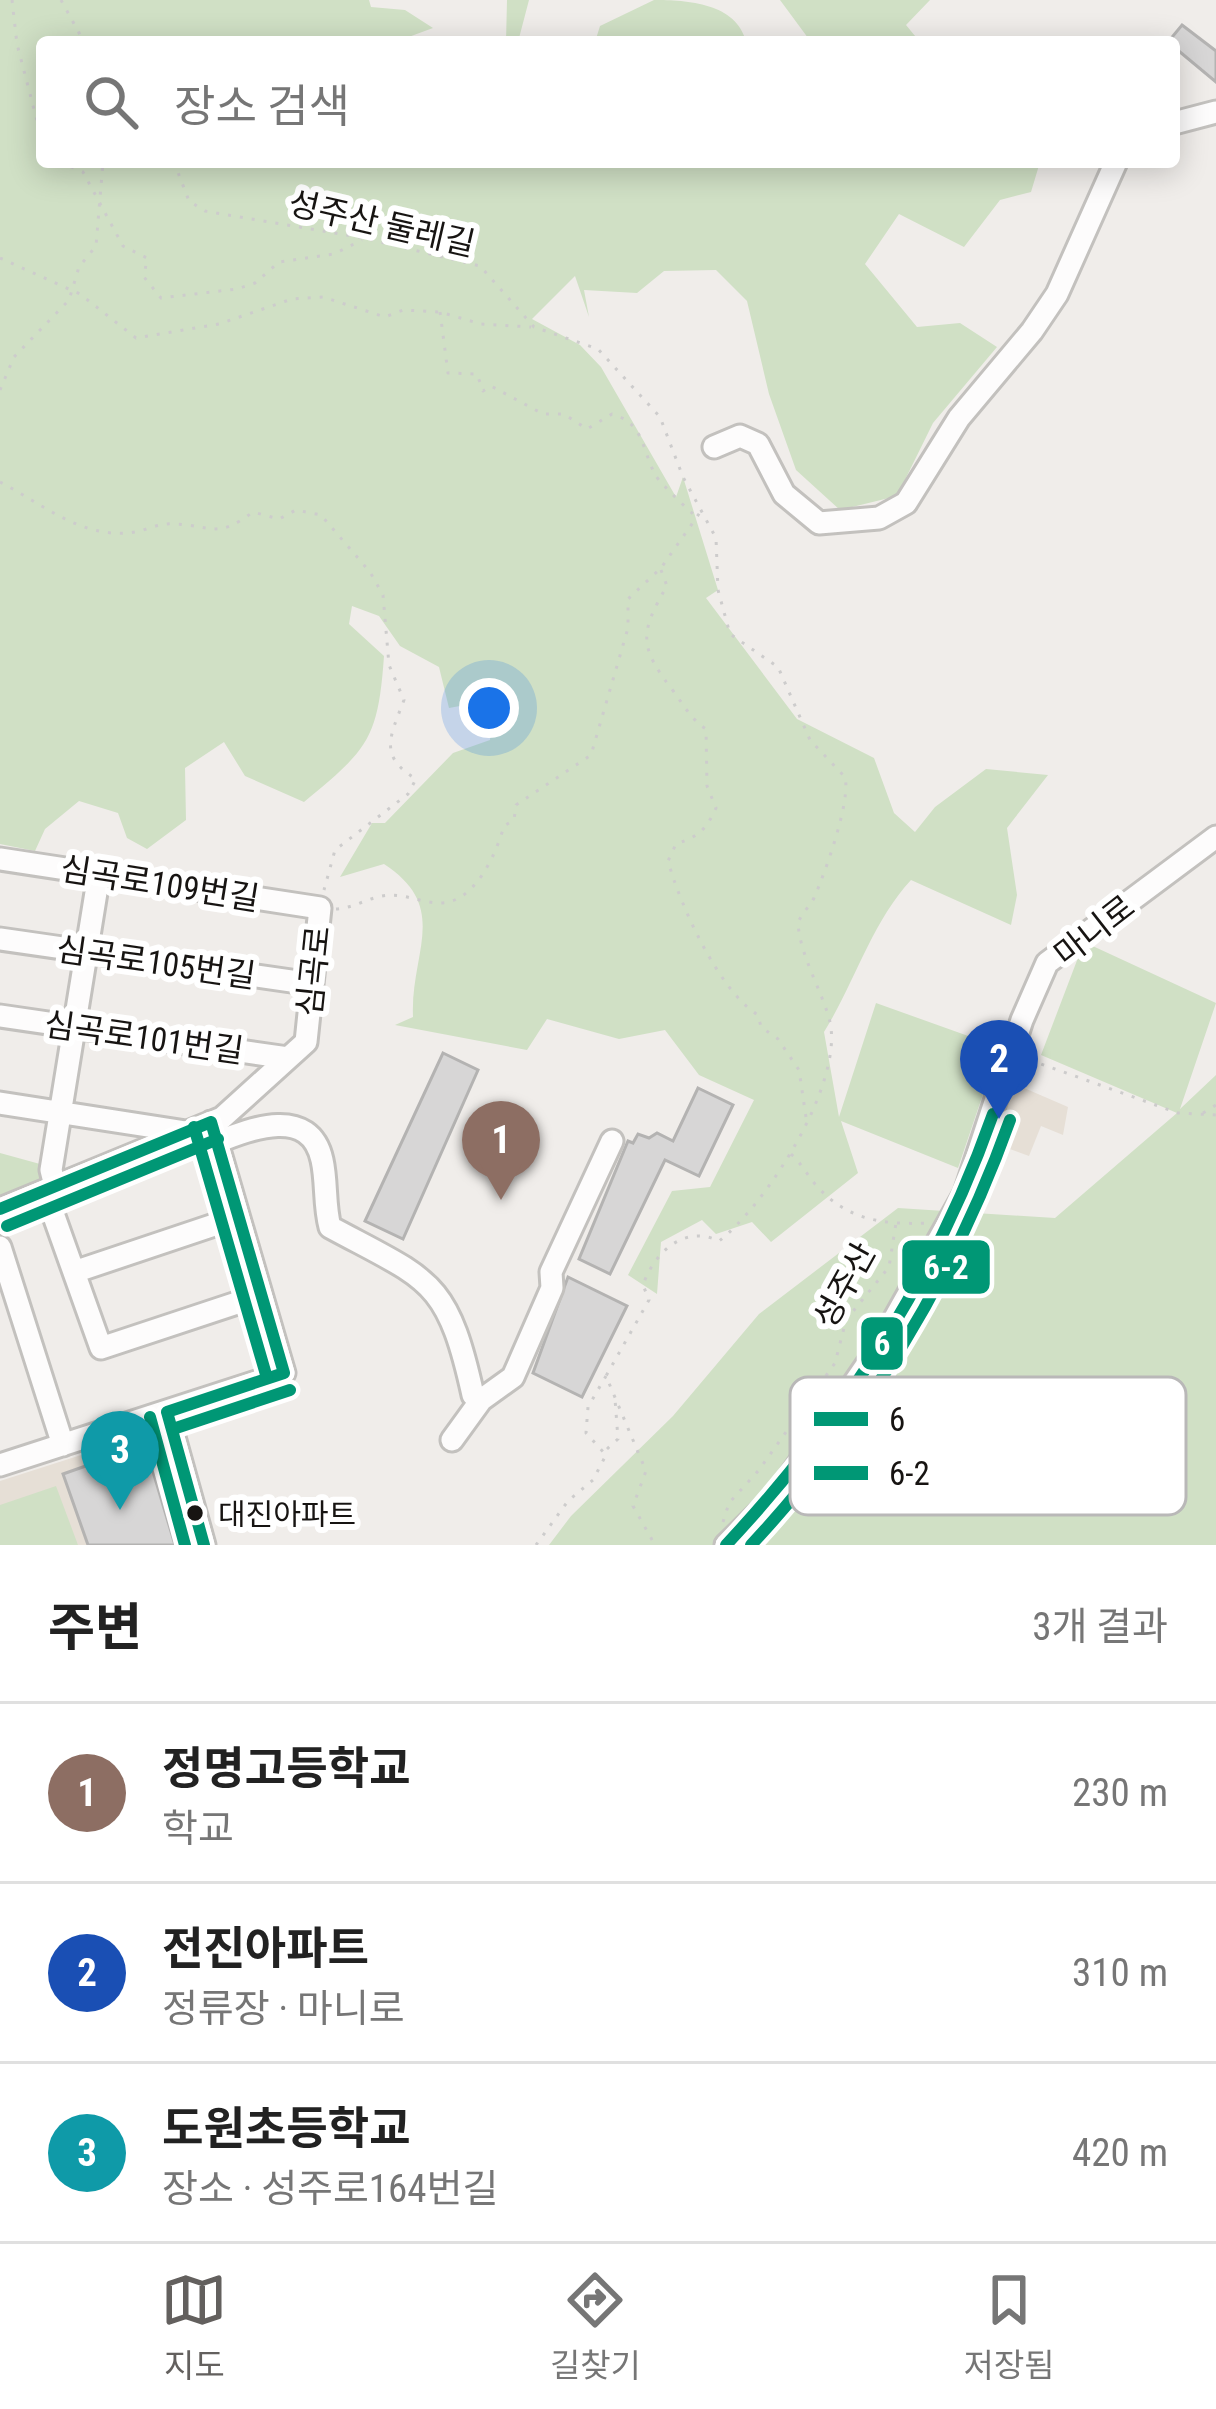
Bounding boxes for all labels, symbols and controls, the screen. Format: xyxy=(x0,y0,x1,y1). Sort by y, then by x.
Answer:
search box xyxy=(36,36,1180,168)
icon: search xyxy=(78,69,144,135)
text: 장소 검색 xyxy=(174,80,350,133)
street label: 성주산 둘레길 xyxy=(285,183,479,264)
your location xyxy=(459,678,519,738)
street label: 심곡로109번길 xyxy=(58,849,262,918)
street label: 마니로 xyxy=(1046,887,1142,974)
street label: 심곡로 xyxy=(289,924,338,1018)
street label: 심곡로105번길 xyxy=(54,929,258,996)
street label: 심곡로101번길 xyxy=(42,1004,246,1071)
pin: 2 xyxy=(960,1020,1038,1119)
pin: 1 xyxy=(462,1101,540,1200)
street label: 성주산 xyxy=(805,1236,884,1335)
line badge: 6-2 xyxy=(900,1238,992,1296)
text: 6-2 xyxy=(923,1248,969,1287)
line badge: 6 xyxy=(859,1315,905,1372)
text: 6 xyxy=(874,1324,890,1363)
legend xyxy=(790,1377,1186,1515)
text: 6 xyxy=(889,1400,905,1439)
pin: 3 xyxy=(81,1411,159,1510)
text: 6-2 xyxy=(889,1454,930,1493)
place label: 대진아파트 xyxy=(218,1497,356,1532)
marker: 대진아파트 xyxy=(184,1502,206,1524)
text: 주변 xyxy=(48,1598,142,1657)
text: 3개 결과 xyxy=(1032,1604,1168,1650)
text: 정명고등학교 xyxy=(162,1742,410,1795)
text: 1 xyxy=(77,1770,97,1816)
text: 230 m xyxy=(1072,1770,1168,1816)
text: 학교 xyxy=(162,1806,234,1852)
text: 전진아파트 xyxy=(162,1922,369,1975)
text: 2 xyxy=(77,1950,97,1996)
text: 310 m xyxy=(1072,1950,1168,1996)
text: 정류장 · 마니로 xyxy=(162,1986,405,2032)
text: 도원초등학교 xyxy=(162,2102,410,2155)
text: 3 xyxy=(77,2130,97,2176)
text: 420 m xyxy=(1072,2130,1168,2176)
text: 장소 · 성주로164번길 xyxy=(162,2166,498,2212)
tab: 지도 xyxy=(161,2267,227,2387)
tab: 길찾기 xyxy=(550,2267,641,2387)
tab: 저장됨 xyxy=(964,2267,1055,2387)

